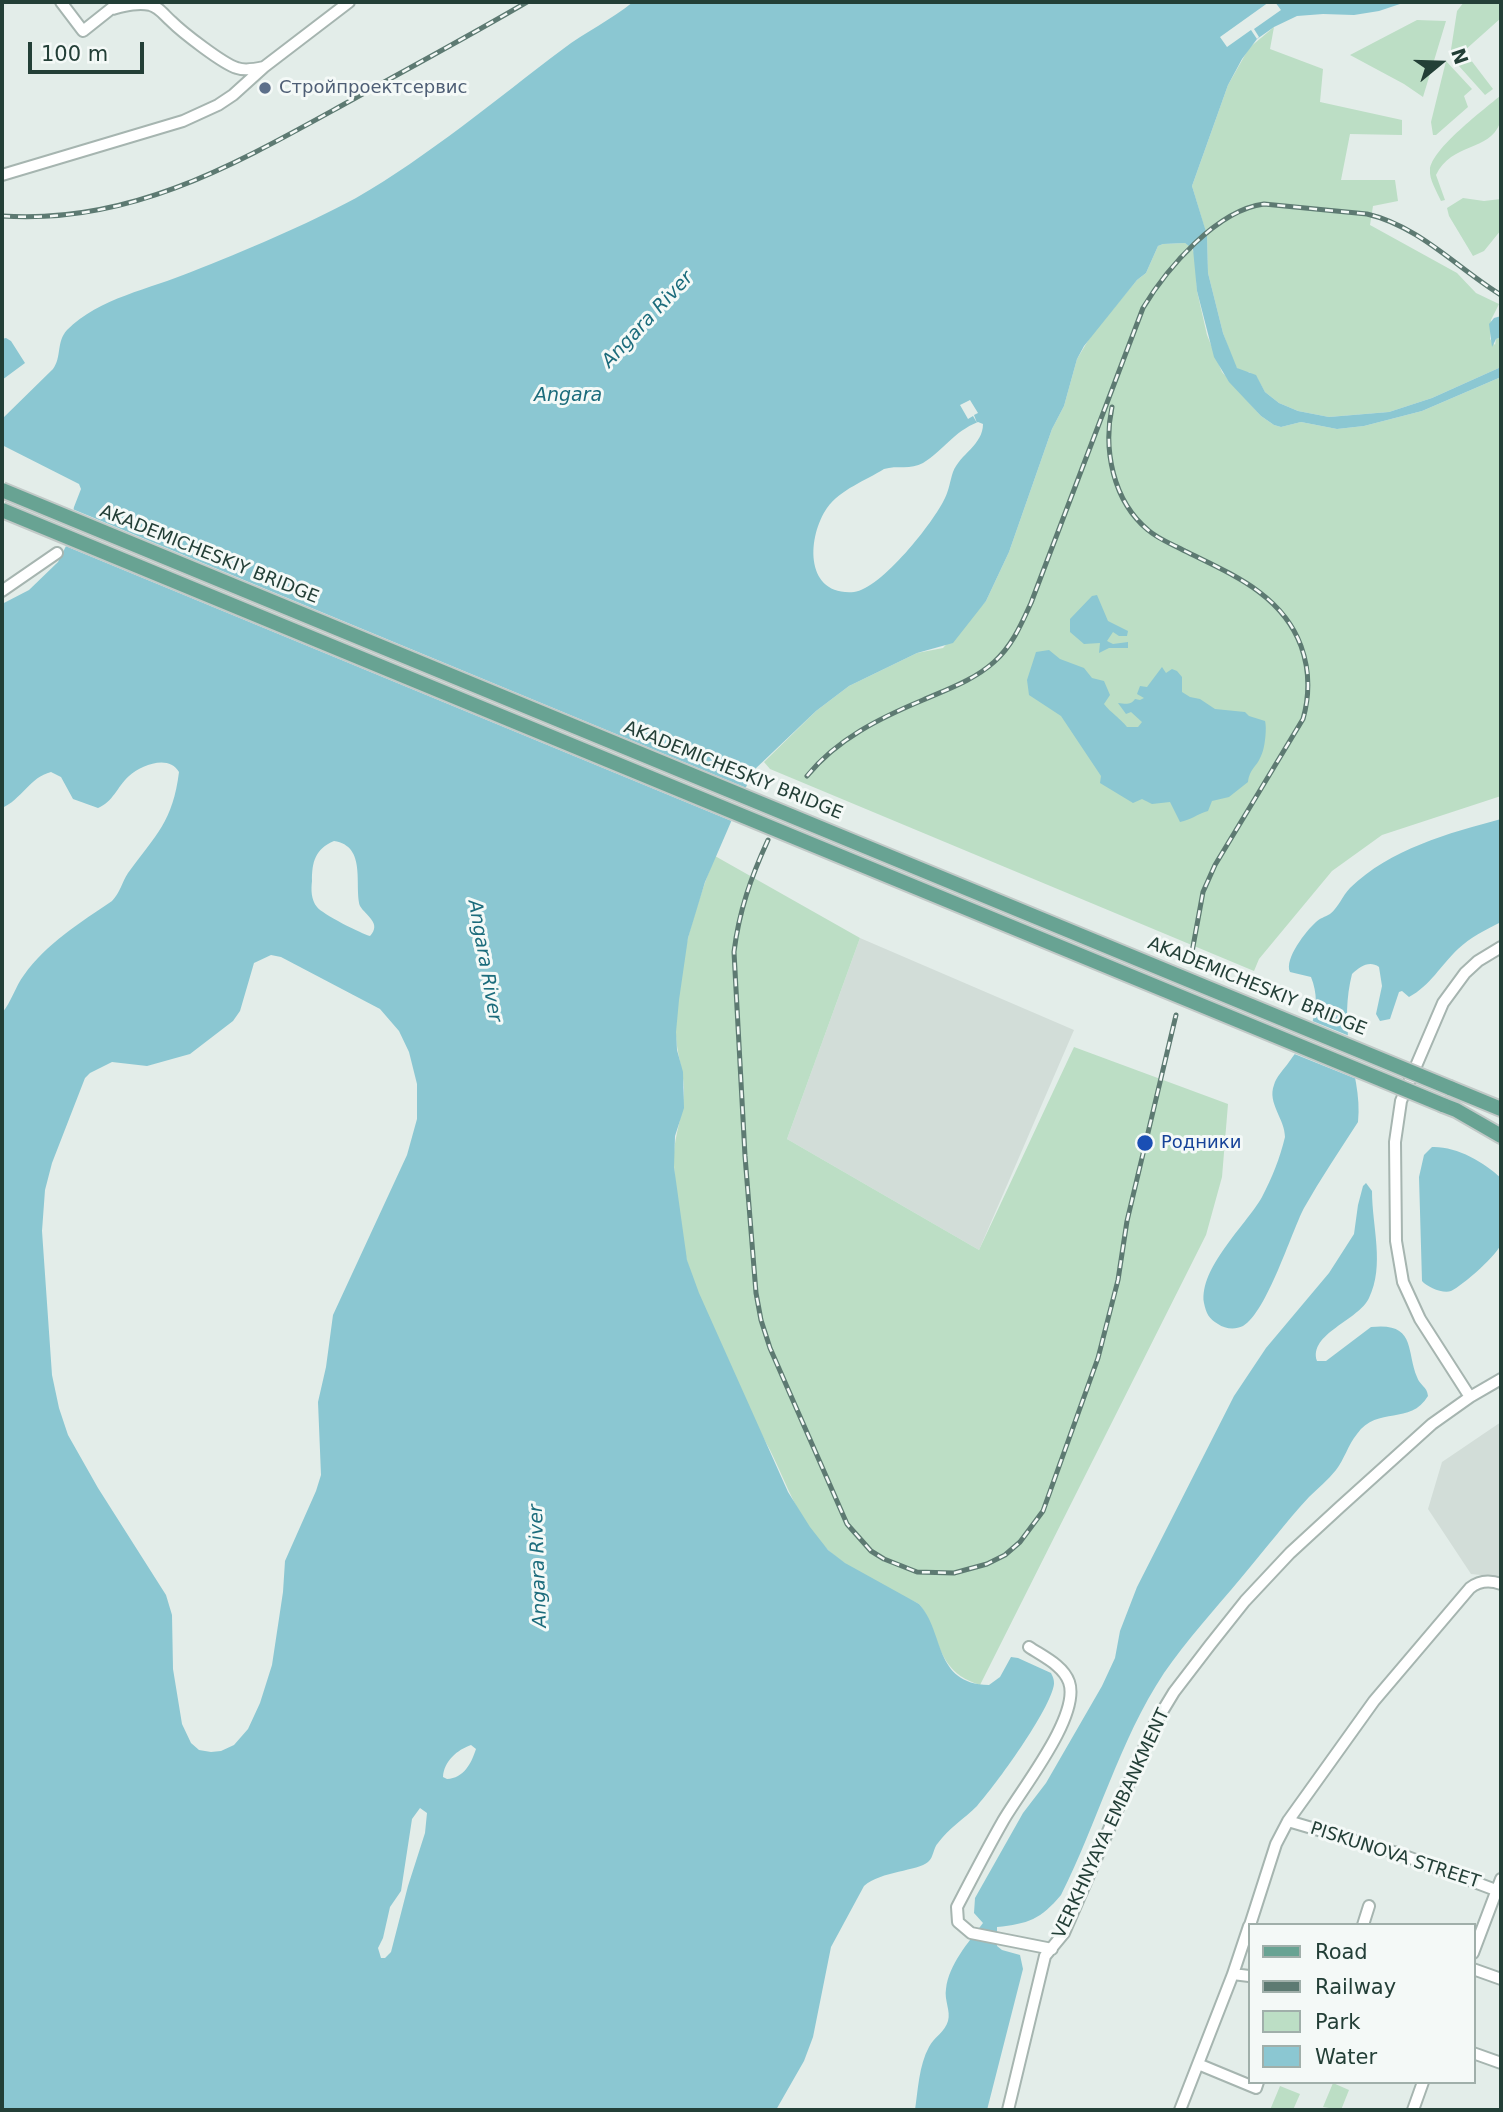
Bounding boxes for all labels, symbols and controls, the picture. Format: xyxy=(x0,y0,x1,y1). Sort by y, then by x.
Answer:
scale bar xyxy=(32,28,147,72)
north arrow xyxy=(1405,28,1475,98)
text: 100 m xyxy=(41,42,108,66)
text: N xyxy=(1447,45,1473,67)
place label: Стройпроектсервис xyxy=(279,77,467,99)
marker: Стройпроектсервис xyxy=(257,80,273,96)
water label: Angara River xyxy=(598,267,698,373)
water label: Angara xyxy=(534,385,602,407)
street label: AKADEMICHESKIY BRIDGE xyxy=(96,501,322,609)
street label: AKADEMICHESKIY BRIDGE xyxy=(620,717,846,825)
water label: Angara River xyxy=(462,898,506,1024)
street label: AKADEMICHESKIY BRIDGE xyxy=(1144,933,1370,1041)
place label: Родники xyxy=(1161,1132,1241,1154)
marker: Родники xyxy=(1135,1133,1155,1153)
water label: Angara River xyxy=(525,1504,553,1628)
street label: VERKHNYAYA EMBANKMENT xyxy=(1049,1706,1175,1942)
street label: PISKUNOVA STREET xyxy=(1307,1818,1483,1894)
legend xyxy=(1248,1923,1475,2084)
text: Road xyxy=(1315,1940,1368,1964)
text: Railway xyxy=(1315,1975,1396,1999)
text: Park xyxy=(1315,2010,1360,2034)
text: Water xyxy=(1315,2045,1377,2069)

